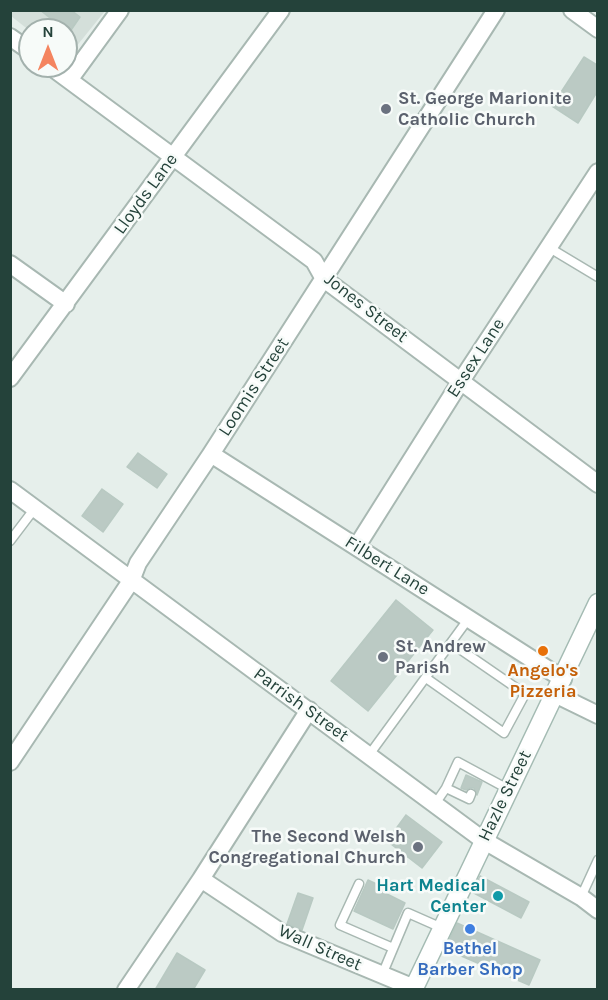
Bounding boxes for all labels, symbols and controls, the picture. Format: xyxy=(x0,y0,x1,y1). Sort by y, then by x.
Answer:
north arrow xyxy=(18,18,78,78)
text: N xyxy=(42,22,54,41)
place label: St. George Marionite Catholic Church xyxy=(398,88,572,130)
marker: St. George Marionite Catholic Church xyxy=(379,102,393,116)
street label: Lloyds Lane xyxy=(109,149,183,239)
street label: Jones Street xyxy=(320,269,412,347)
street label: Essex Lane xyxy=(442,314,510,402)
street label: Loomis Street xyxy=(214,334,294,440)
street label: Filbert Lane xyxy=(341,531,433,601)
place label: St. Andrew Parish xyxy=(395,636,486,678)
marker: Angelo's Pizzeria xyxy=(536,644,550,658)
marker: St. Andrew Parish xyxy=(376,650,390,664)
place label: Angelo's Pizzeria xyxy=(508,660,578,702)
street label: Parrish Street xyxy=(249,663,353,747)
street label: Hazle Street xyxy=(474,747,536,845)
place label: The Second Welsh Congregational Church xyxy=(208,826,406,868)
marker: The Second Welsh Congregational Church xyxy=(411,840,425,854)
place label: Hart Medical Center xyxy=(376,875,486,918)
marker: Hart Medical Center xyxy=(491,889,505,903)
street label: Wall Street xyxy=(275,920,365,976)
marker: Bethel Barber Shop xyxy=(463,922,477,936)
place label: Bethel Barber Shop xyxy=(417,938,523,980)

